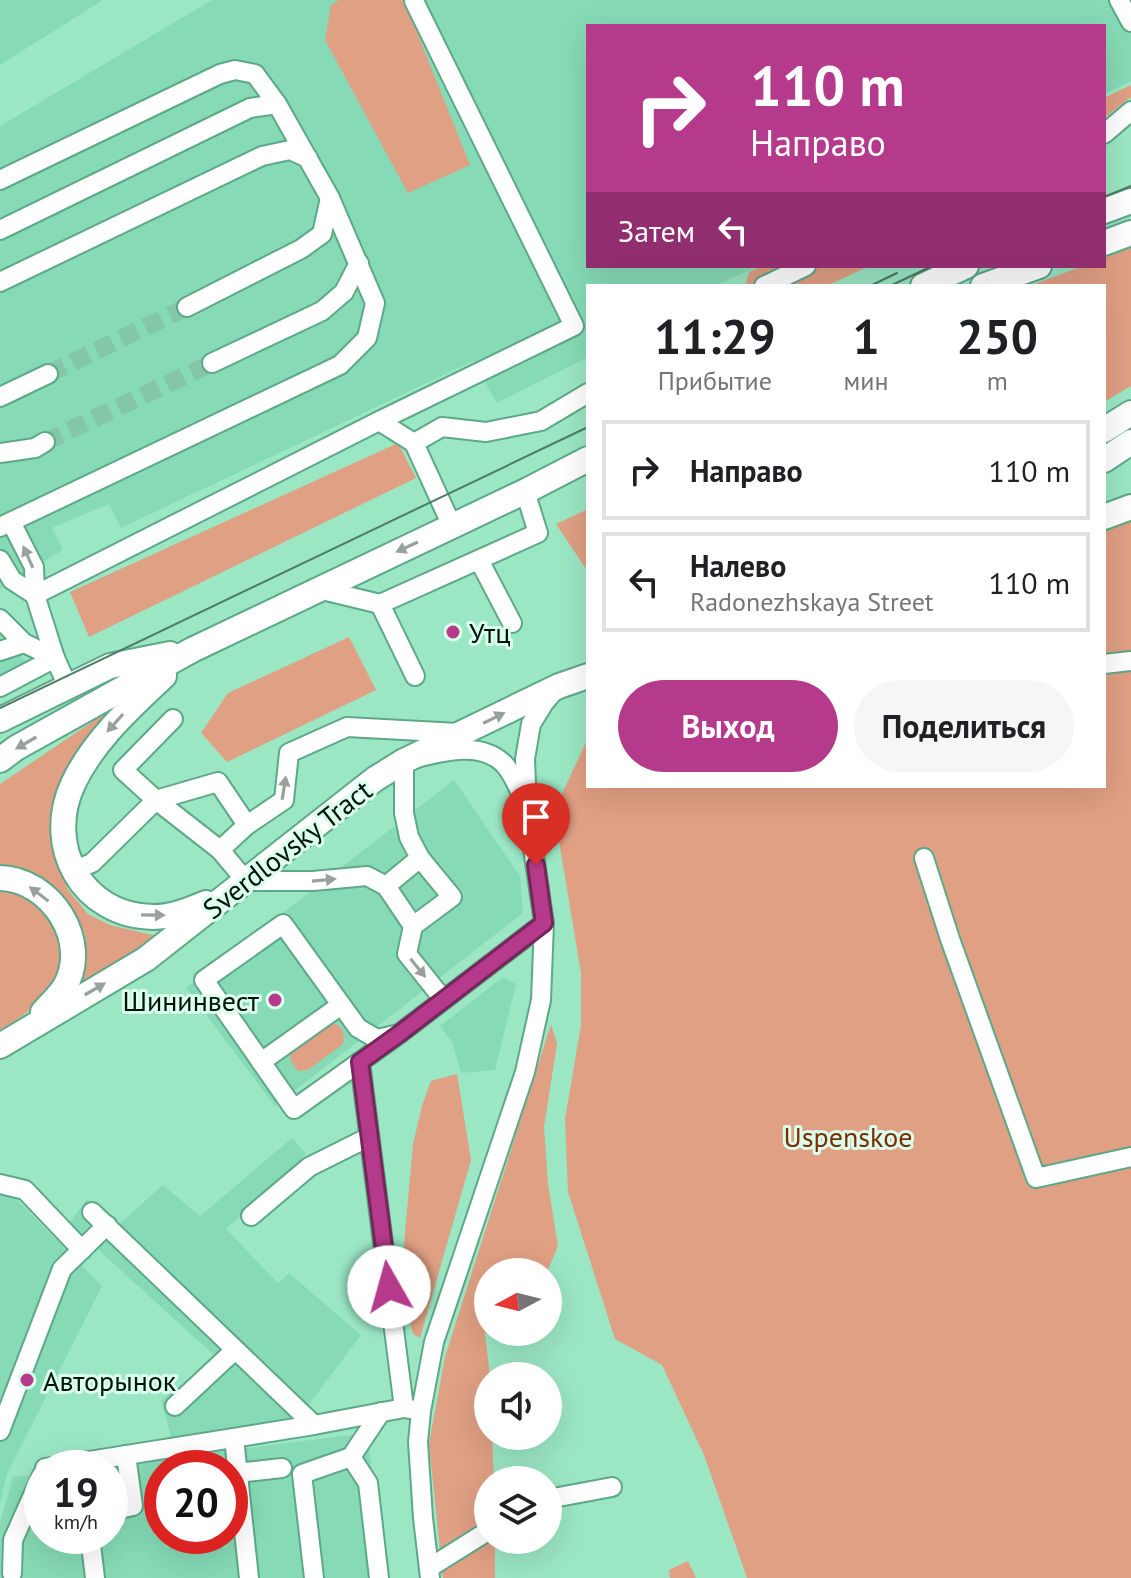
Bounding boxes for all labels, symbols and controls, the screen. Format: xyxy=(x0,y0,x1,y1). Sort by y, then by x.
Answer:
text: 110 m xyxy=(750,49,905,121)
icon: right xyxy=(618,56,722,160)
text: Направо xyxy=(750,119,886,166)
icon: left xyxy=(711,208,755,252)
text: Затем xyxy=(618,211,695,250)
text: 11:29 xyxy=(654,305,776,367)
text: 1 xyxy=(852,305,880,367)
text: 250 xyxy=(956,305,1038,367)
text: Прибытие xyxy=(658,364,772,397)
text: мин xyxy=(844,364,889,397)
text: m xyxy=(987,364,1008,397)
icon: right xyxy=(622,448,666,492)
text: Направо xyxy=(690,451,803,490)
text: 110 m xyxy=(989,451,1070,490)
one-way arrow xyxy=(396,540,419,554)
one-way arrow xyxy=(21,546,35,569)
text: Налево xyxy=(690,546,786,585)
icon: left xyxy=(622,560,666,604)
text: 110 m xyxy=(989,563,1070,602)
text: Radonezhskaya Street xyxy=(690,585,934,618)
place label: Утц xyxy=(469,614,511,651)
marker: Утц xyxy=(444,623,462,641)
button: Выход xyxy=(618,680,838,772)
button: Поделиться xyxy=(854,680,1074,772)
one-way arrow xyxy=(482,711,506,725)
one-way arrow xyxy=(107,714,125,733)
one-way arrow xyxy=(15,736,37,750)
street label: Sverdlovsky Tract xyxy=(195,771,380,927)
one-way arrow xyxy=(278,775,291,800)
pin xyxy=(502,783,570,865)
icon: arrive xyxy=(514,795,558,839)
one-way arrow xyxy=(312,873,337,886)
one-way arrow xyxy=(29,886,49,902)
one-way arrow xyxy=(140,908,166,921)
one-way arrow xyxy=(410,958,427,979)
one-way arrow xyxy=(84,982,107,996)
place label: Шининвест xyxy=(122,982,260,1019)
marker: Шининвест xyxy=(266,991,284,1009)
park label: Uspenskoe xyxy=(784,1118,912,1155)
position arrow xyxy=(347,1245,431,1329)
north arrow xyxy=(474,1258,562,1346)
map controls xyxy=(474,1258,562,1554)
place label: Авторынок xyxy=(43,1362,177,1399)
button: sound xyxy=(474,1362,562,1450)
marker: Авторынок xyxy=(18,1371,36,1389)
speed limit sign: 20 xyxy=(144,1450,248,1554)
text: 19 xyxy=(53,1466,99,1518)
button: layers xyxy=(474,1466,562,1554)
text: km/h xyxy=(54,1509,98,1535)

